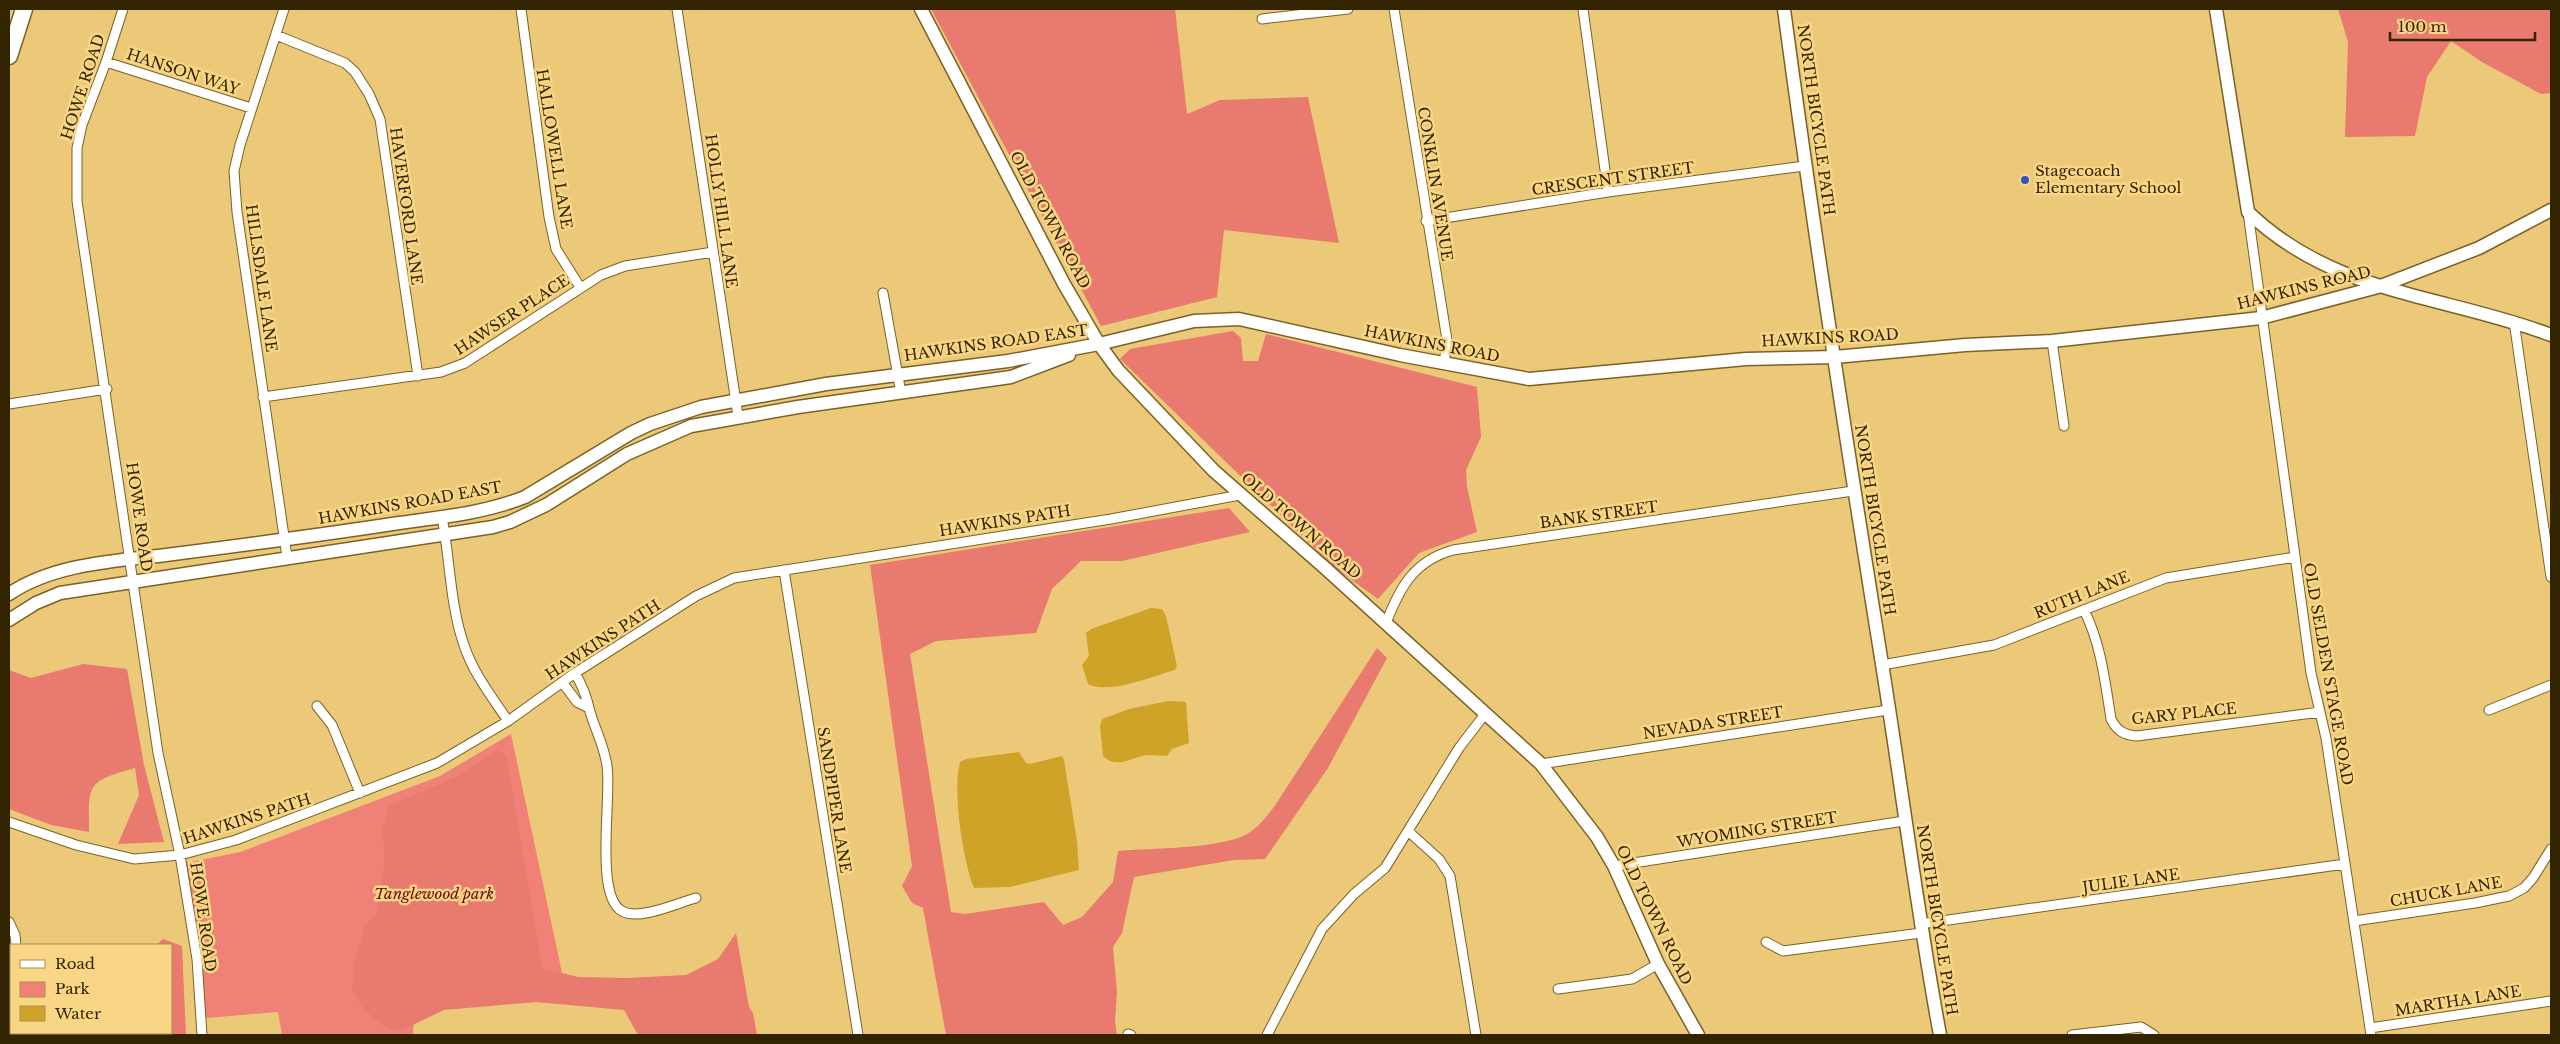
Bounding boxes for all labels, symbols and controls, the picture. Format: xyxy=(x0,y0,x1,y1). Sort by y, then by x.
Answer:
scale bar xyxy=(2390,10,2535,42)
text: 100 m xyxy=(2398,17,2447,36)
street label: NORTH BICYCLE PATH xyxy=(1794,23,1839,217)
street label: HOWE ROAD xyxy=(56,31,109,142)
street label: HANSON WAY xyxy=(124,44,243,99)
street label: HALLOWELL LANE xyxy=(532,67,577,231)
street label: CONKLIN AVENUE xyxy=(1414,105,1457,263)
street label: HAVERFORD LANE xyxy=(386,126,427,286)
street label: HOLLY HILL LANE xyxy=(701,133,742,289)
street label: OLD TOWN ROAD xyxy=(1006,148,1095,292)
street label: CRESCENT STREET xyxy=(1530,158,1695,199)
place label: Stagecoach Elementary School xyxy=(2035,161,2182,197)
marker: Stagecoach Elementary School xyxy=(2019,174,2031,186)
street label: HILLSDALE LANE xyxy=(242,203,281,353)
street label: HAWKINS ROAD xyxy=(2235,262,2373,313)
street label: HAWSER PLACE xyxy=(451,270,573,359)
street label: HAWKINS ROAD EAST xyxy=(903,320,1089,365)
street label: HAWKINS ROAD xyxy=(1363,321,1501,366)
street label: HAWKINS ROAD xyxy=(1761,324,1899,351)
street label: NORTH BICYCLE PATH xyxy=(1851,423,1900,617)
street label: HOWE ROAD xyxy=(122,461,157,573)
street label: OLD TOWN ROAD xyxy=(1237,468,1365,583)
street label: HAWKINS ROAD EAST xyxy=(317,477,503,528)
street label: BANK STREET xyxy=(1539,497,1659,532)
street label: HAWKINS PATH xyxy=(938,501,1072,540)
street label: OLD SELDEN STAGE ROAD xyxy=(2300,561,2357,787)
street label: RUTH LANE xyxy=(2031,567,2133,622)
street label: HAWKINS PATH xyxy=(542,595,664,684)
street label: GARY PLACE xyxy=(2130,699,2238,728)
street label: NEVADA STREET xyxy=(1641,702,1785,743)
street label: SANDPIPER LANE xyxy=(814,725,855,875)
street label: HAWKINS PATH xyxy=(181,789,313,848)
street label: WYOMING STREET xyxy=(1674,807,1839,852)
street label: NORTH BICYCLE PATH xyxy=(1913,823,1962,1017)
street label: OLD TOWN ROAD xyxy=(1612,842,1697,988)
street label: HOWE ROAD xyxy=(186,861,221,973)
street label: JULIE LANE xyxy=(2079,864,2181,897)
street label: CHUCK LANE xyxy=(2388,872,2503,911)
park label: Tanglewood park xyxy=(374,884,494,903)
legend xyxy=(10,944,172,1034)
text: Road xyxy=(55,954,95,973)
text: Park xyxy=(55,979,91,998)
street label: MARTHA LANE xyxy=(2393,981,2522,1020)
text: Water xyxy=(54,1004,102,1023)

